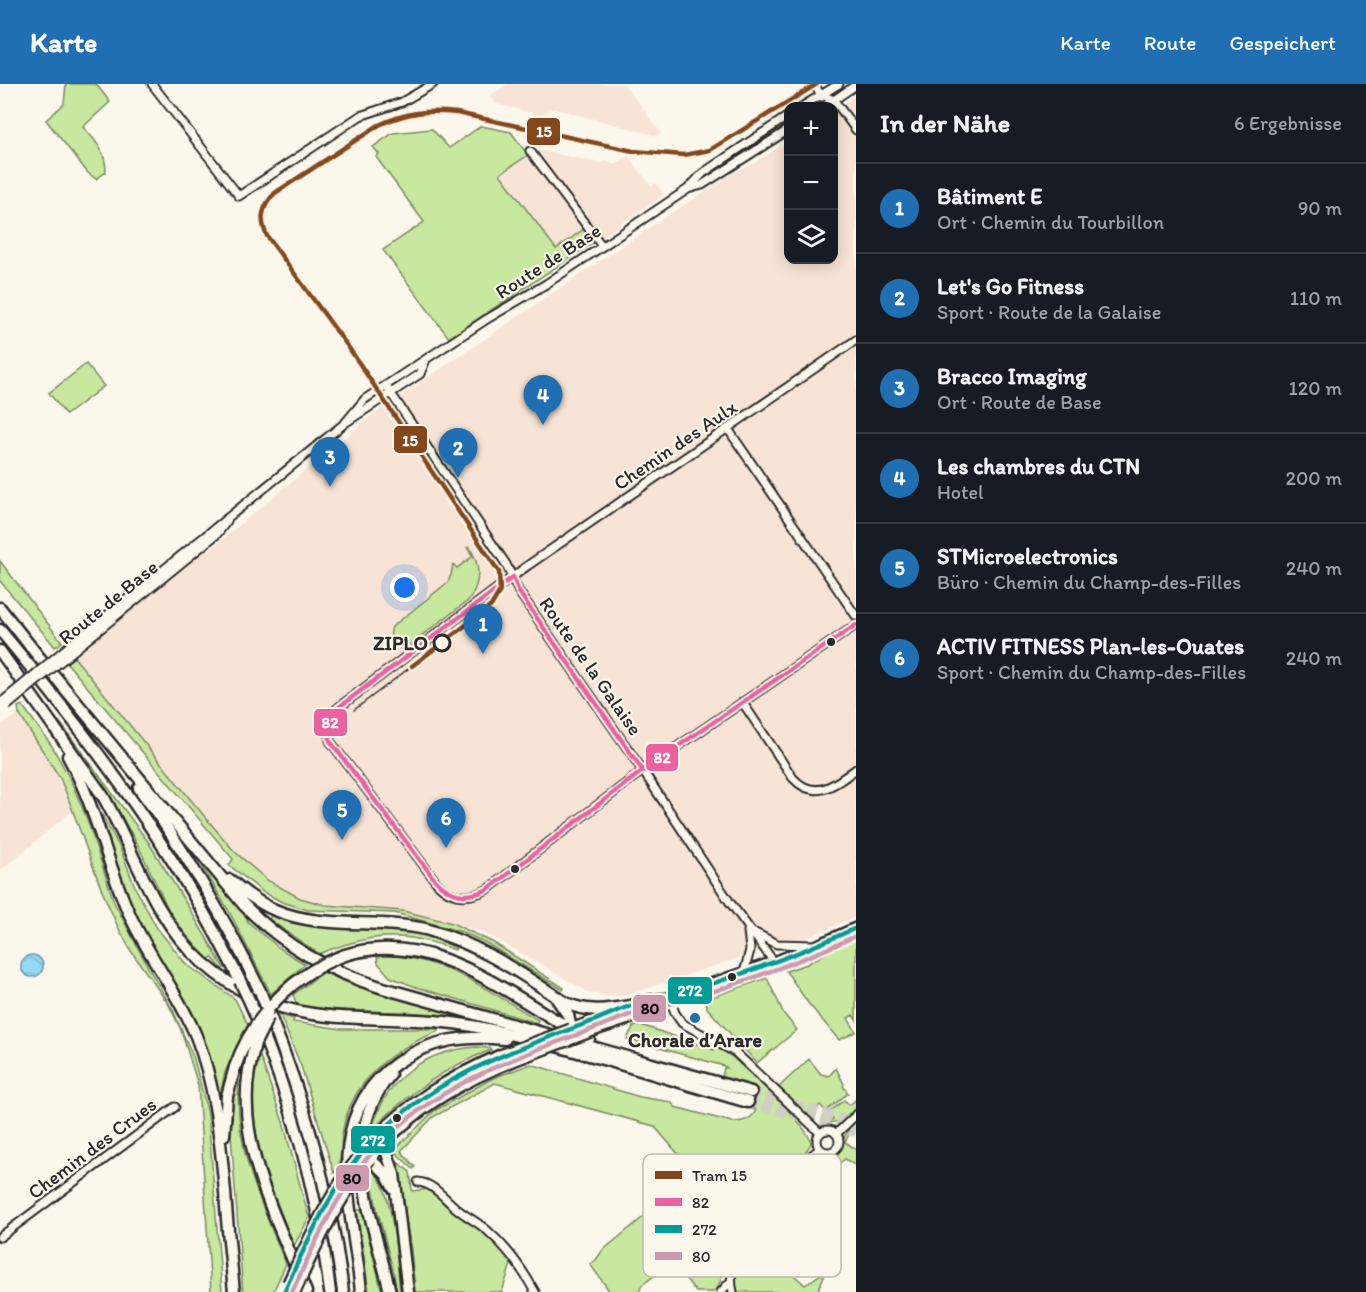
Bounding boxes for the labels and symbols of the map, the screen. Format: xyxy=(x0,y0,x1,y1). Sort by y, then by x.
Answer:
line badge: 15 xyxy=(526,117,561,146)
text: 15 xyxy=(536,122,553,141)
street label: Route de Base xyxy=(491,218,605,304)
pin: 4 xyxy=(524,376,562,425)
street label: Chemin des Aulx xyxy=(609,395,741,495)
line badge: 15 xyxy=(393,425,428,454)
pin: 2 xyxy=(438,428,478,478)
text: 15 xyxy=(402,431,419,450)
pin: 3 xyxy=(310,438,350,487)
street label: Route de Base xyxy=(53,555,163,649)
your location xyxy=(390,573,419,602)
street label: Route de la Galaise xyxy=(534,592,648,740)
pin: 1 xyxy=(464,604,502,654)
place label: ZIPLO xyxy=(373,631,428,655)
marker: ZIPLO xyxy=(433,634,451,652)
unlabelled marker xyxy=(825,636,837,648)
line badge: 82 xyxy=(313,708,348,737)
text: 82 xyxy=(321,713,339,732)
line badge: 82 xyxy=(645,743,679,772)
text: 82 xyxy=(653,748,671,767)
pin: 5 xyxy=(322,790,362,840)
pin: 6 xyxy=(426,798,466,848)
unlabelled marker xyxy=(509,863,521,875)
unlabelled marker xyxy=(726,971,738,983)
line badge: 272 xyxy=(667,976,713,1005)
text: 272 xyxy=(678,981,703,1000)
line badge: 80 xyxy=(632,994,667,1023)
text: 80 xyxy=(641,999,659,1018)
marker: Chorale d’Arare xyxy=(688,1011,702,1025)
place label: Chorale d’Arare xyxy=(628,1028,763,1052)
street label: Chemin des Crues xyxy=(23,1092,161,1204)
unlabelled marker xyxy=(391,1112,403,1124)
line badge: 272 xyxy=(350,1125,396,1154)
text: 272 xyxy=(361,1131,386,1150)
legend xyxy=(643,1154,841,1277)
line badge: 80 xyxy=(335,1164,370,1192)
text: Tram 15 xyxy=(692,1166,747,1185)
text: 80 xyxy=(343,1169,361,1188)
text: 82 xyxy=(692,1193,710,1212)
text: 272 xyxy=(692,1220,717,1239)
text: 80 xyxy=(692,1247,711,1266)

